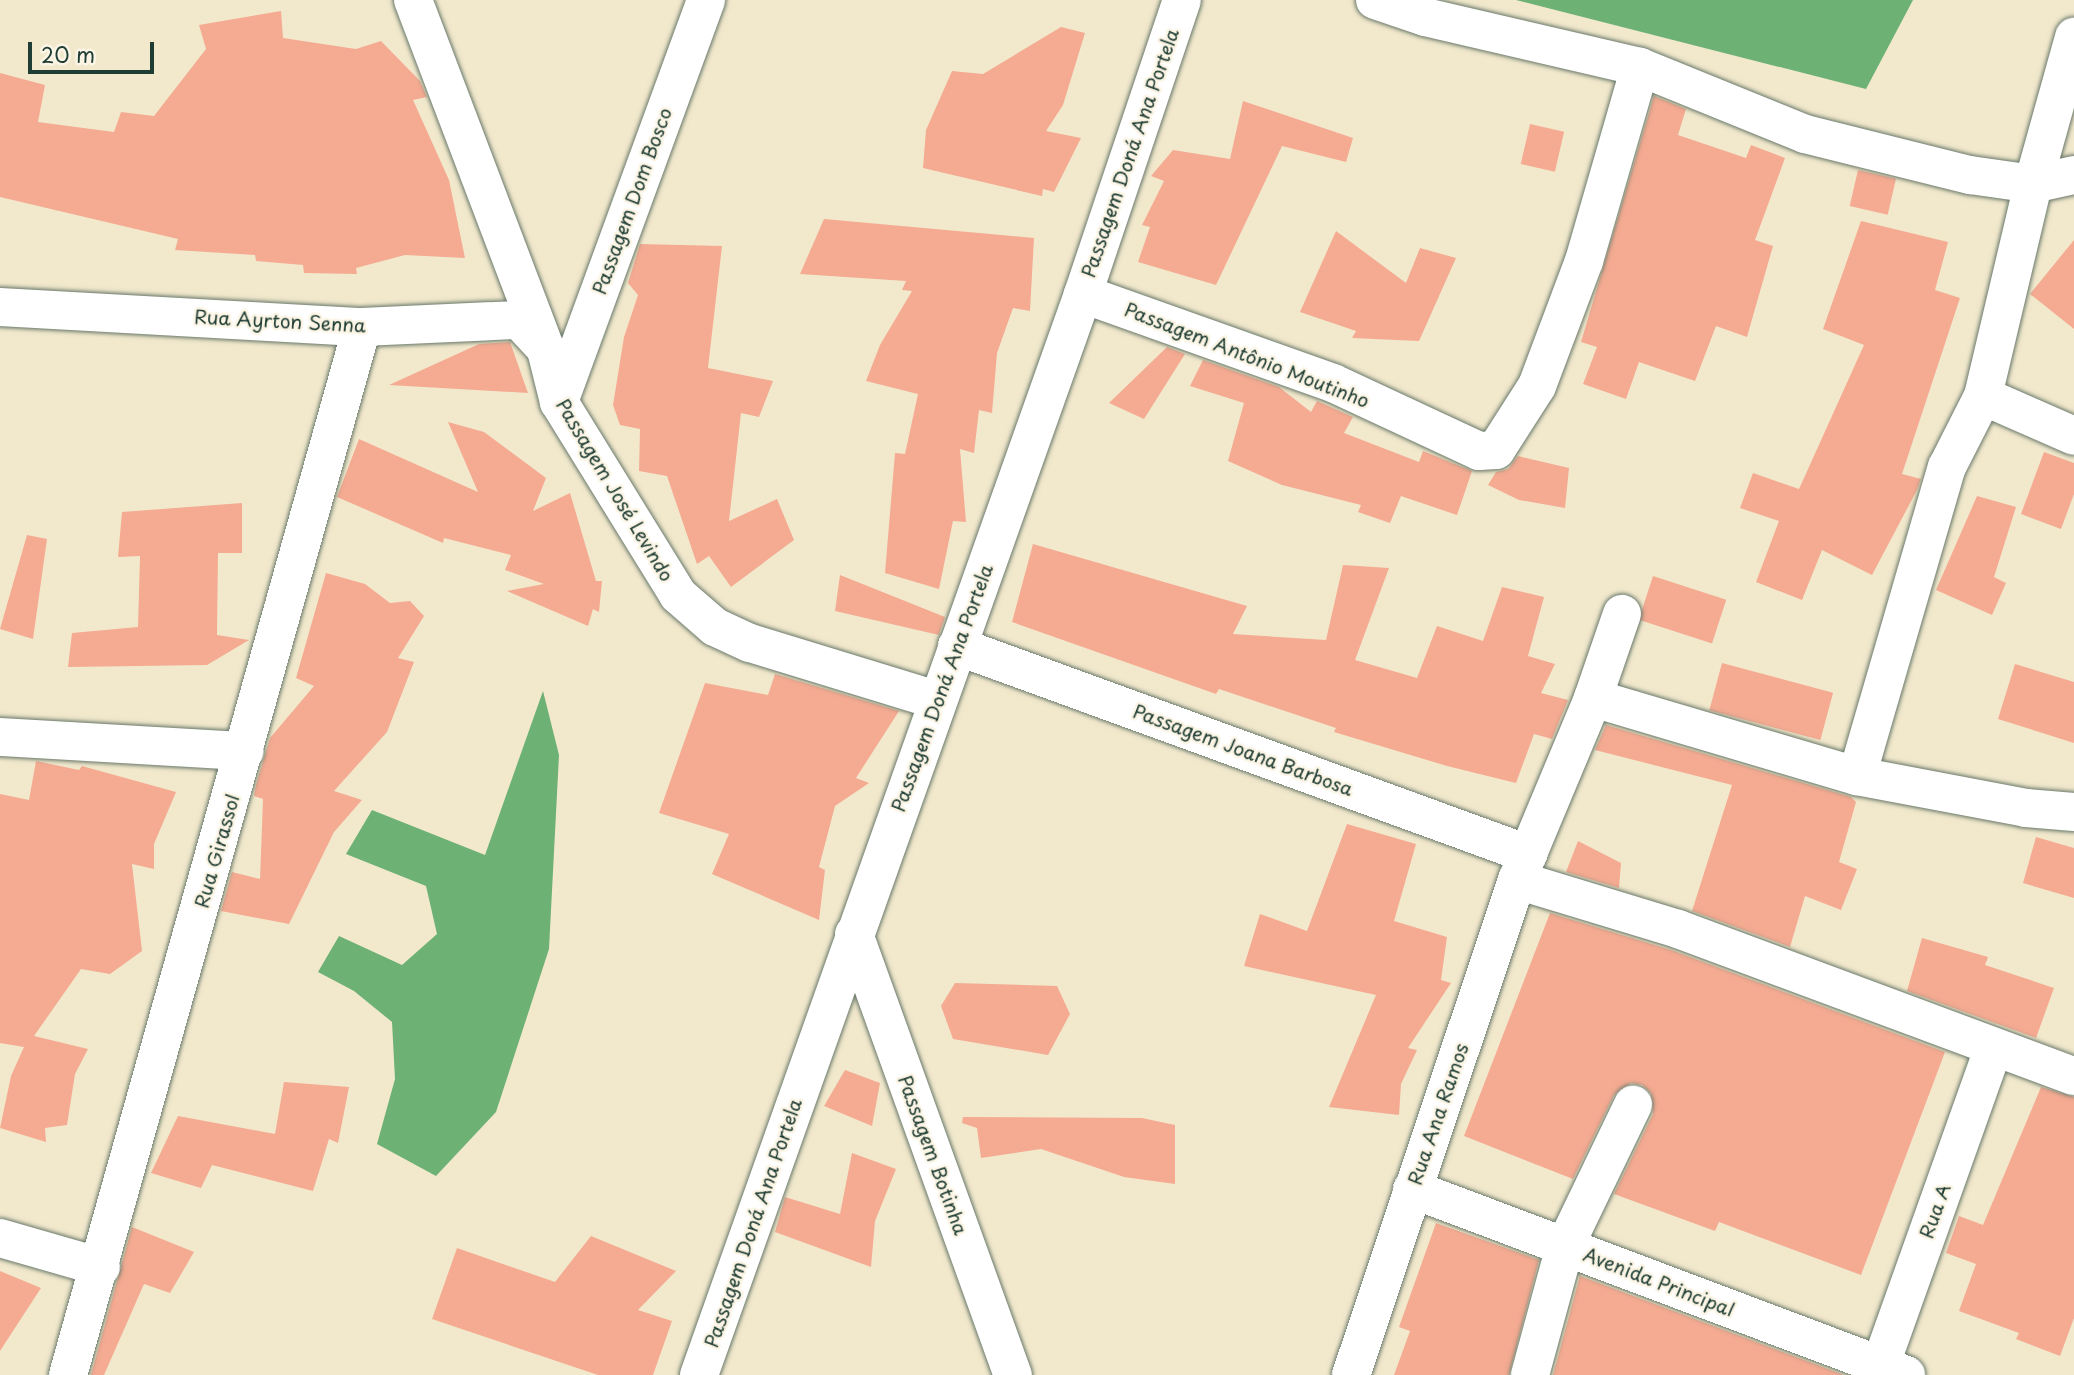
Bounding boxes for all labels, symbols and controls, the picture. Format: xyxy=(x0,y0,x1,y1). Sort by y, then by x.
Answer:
street label: Passagem Doná Ana Portela xyxy=(1077,26,1183,280)
scale bar xyxy=(32,28,158,72)
text: 20 m xyxy=(41,38,95,70)
street label: Passagem Dom Bosco xyxy=(587,104,677,298)
street label: Passagem Antônio Moutinho xyxy=(1121,298,1373,412)
street label: Rua Ayrton Senna xyxy=(194,305,366,337)
street label: Passagem José Levindo xyxy=(551,394,679,586)
street label: Passagem Doná Ana Portela xyxy=(887,561,997,815)
street label: Passagem Joana Barbosa xyxy=(1129,699,1357,801)
street label: Rua Girassol xyxy=(190,792,244,910)
street label: Rua Ana Ramos xyxy=(1403,1041,1473,1187)
street label: Passagem Botinha xyxy=(893,1072,973,1238)
street label: Passagem Doná Ana Portela xyxy=(700,1096,806,1350)
street label: Rua A xyxy=(1915,1180,1955,1242)
street label: Avenida Principal xyxy=(1581,1243,1737,1321)

